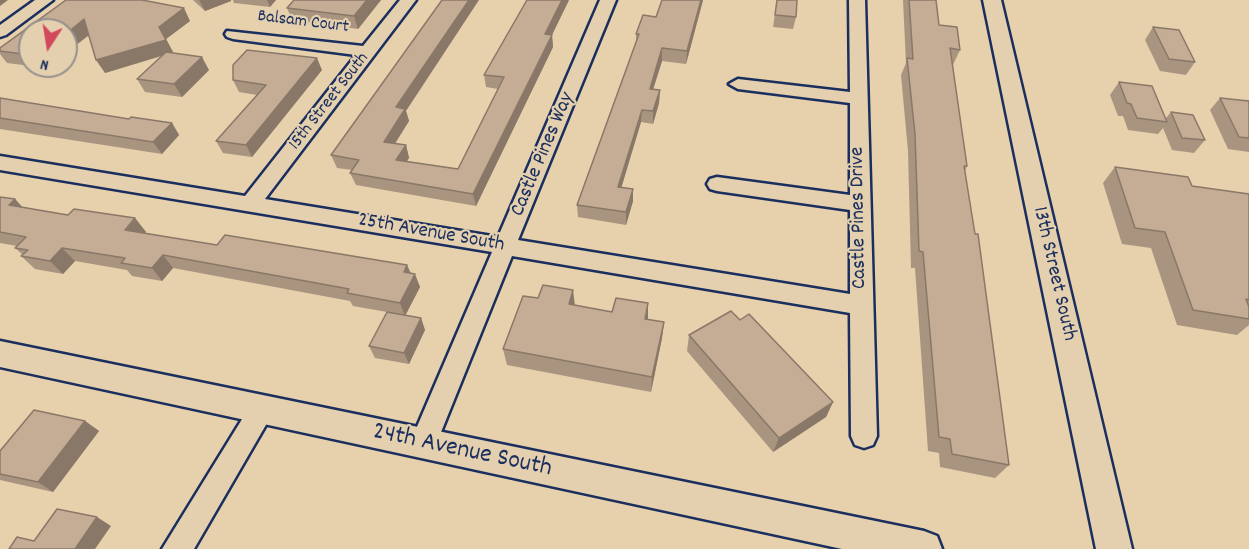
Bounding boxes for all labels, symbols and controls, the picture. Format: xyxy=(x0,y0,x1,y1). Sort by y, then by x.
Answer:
street label: Balsam Court xyxy=(256,7,350,39)
north arrow xyxy=(18,18,78,78)
street label: 15th Street South xyxy=(285,49,375,155)
text: N xyxy=(38,52,51,76)
street label: Castle Pines Way xyxy=(507,89,581,221)
street label: Castle Pines Drive xyxy=(846,147,874,289)
street label: 13th Street South xyxy=(1025,204,1081,344)
street label: 25th Avenue South xyxy=(356,209,506,259)
street label: 24th Avenue South xyxy=(370,418,554,486)

